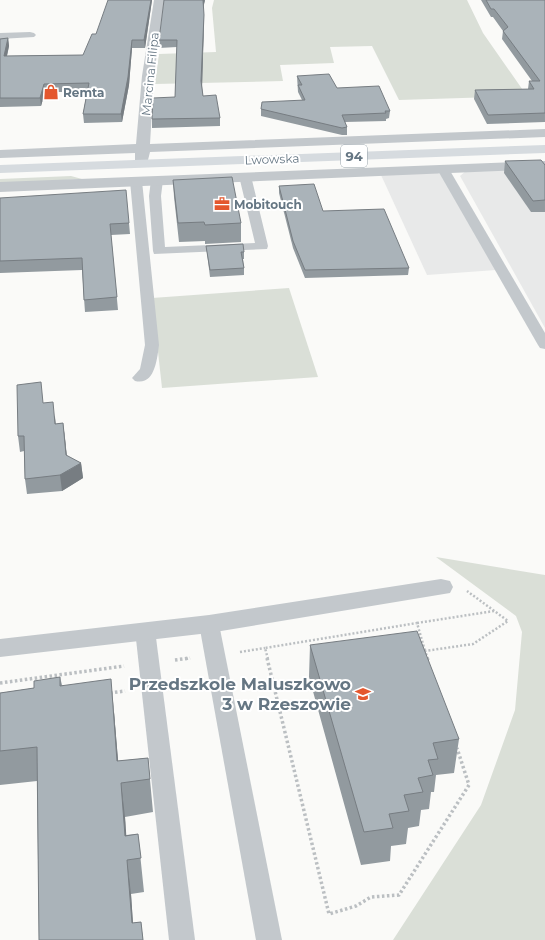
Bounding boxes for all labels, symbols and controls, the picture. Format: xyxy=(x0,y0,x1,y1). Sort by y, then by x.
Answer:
street label: Marcina Filipa xyxy=(138,32,162,116)
shop icon: Remta xyxy=(42,83,60,101)
place label: Remta xyxy=(63,85,104,100)
road number: 94 xyxy=(341,145,367,167)
street label: Lwowska xyxy=(244,151,300,167)
office icon: Mobitouch xyxy=(213,195,231,213)
place label: Mobitouch xyxy=(234,197,302,212)
place label: Przedszkole Maluszkowo 3 w Rzeszowie xyxy=(129,674,351,714)
school or university icon: Przedszkole Maluszkowo 3 w Rzeszowie xyxy=(354,685,372,703)

